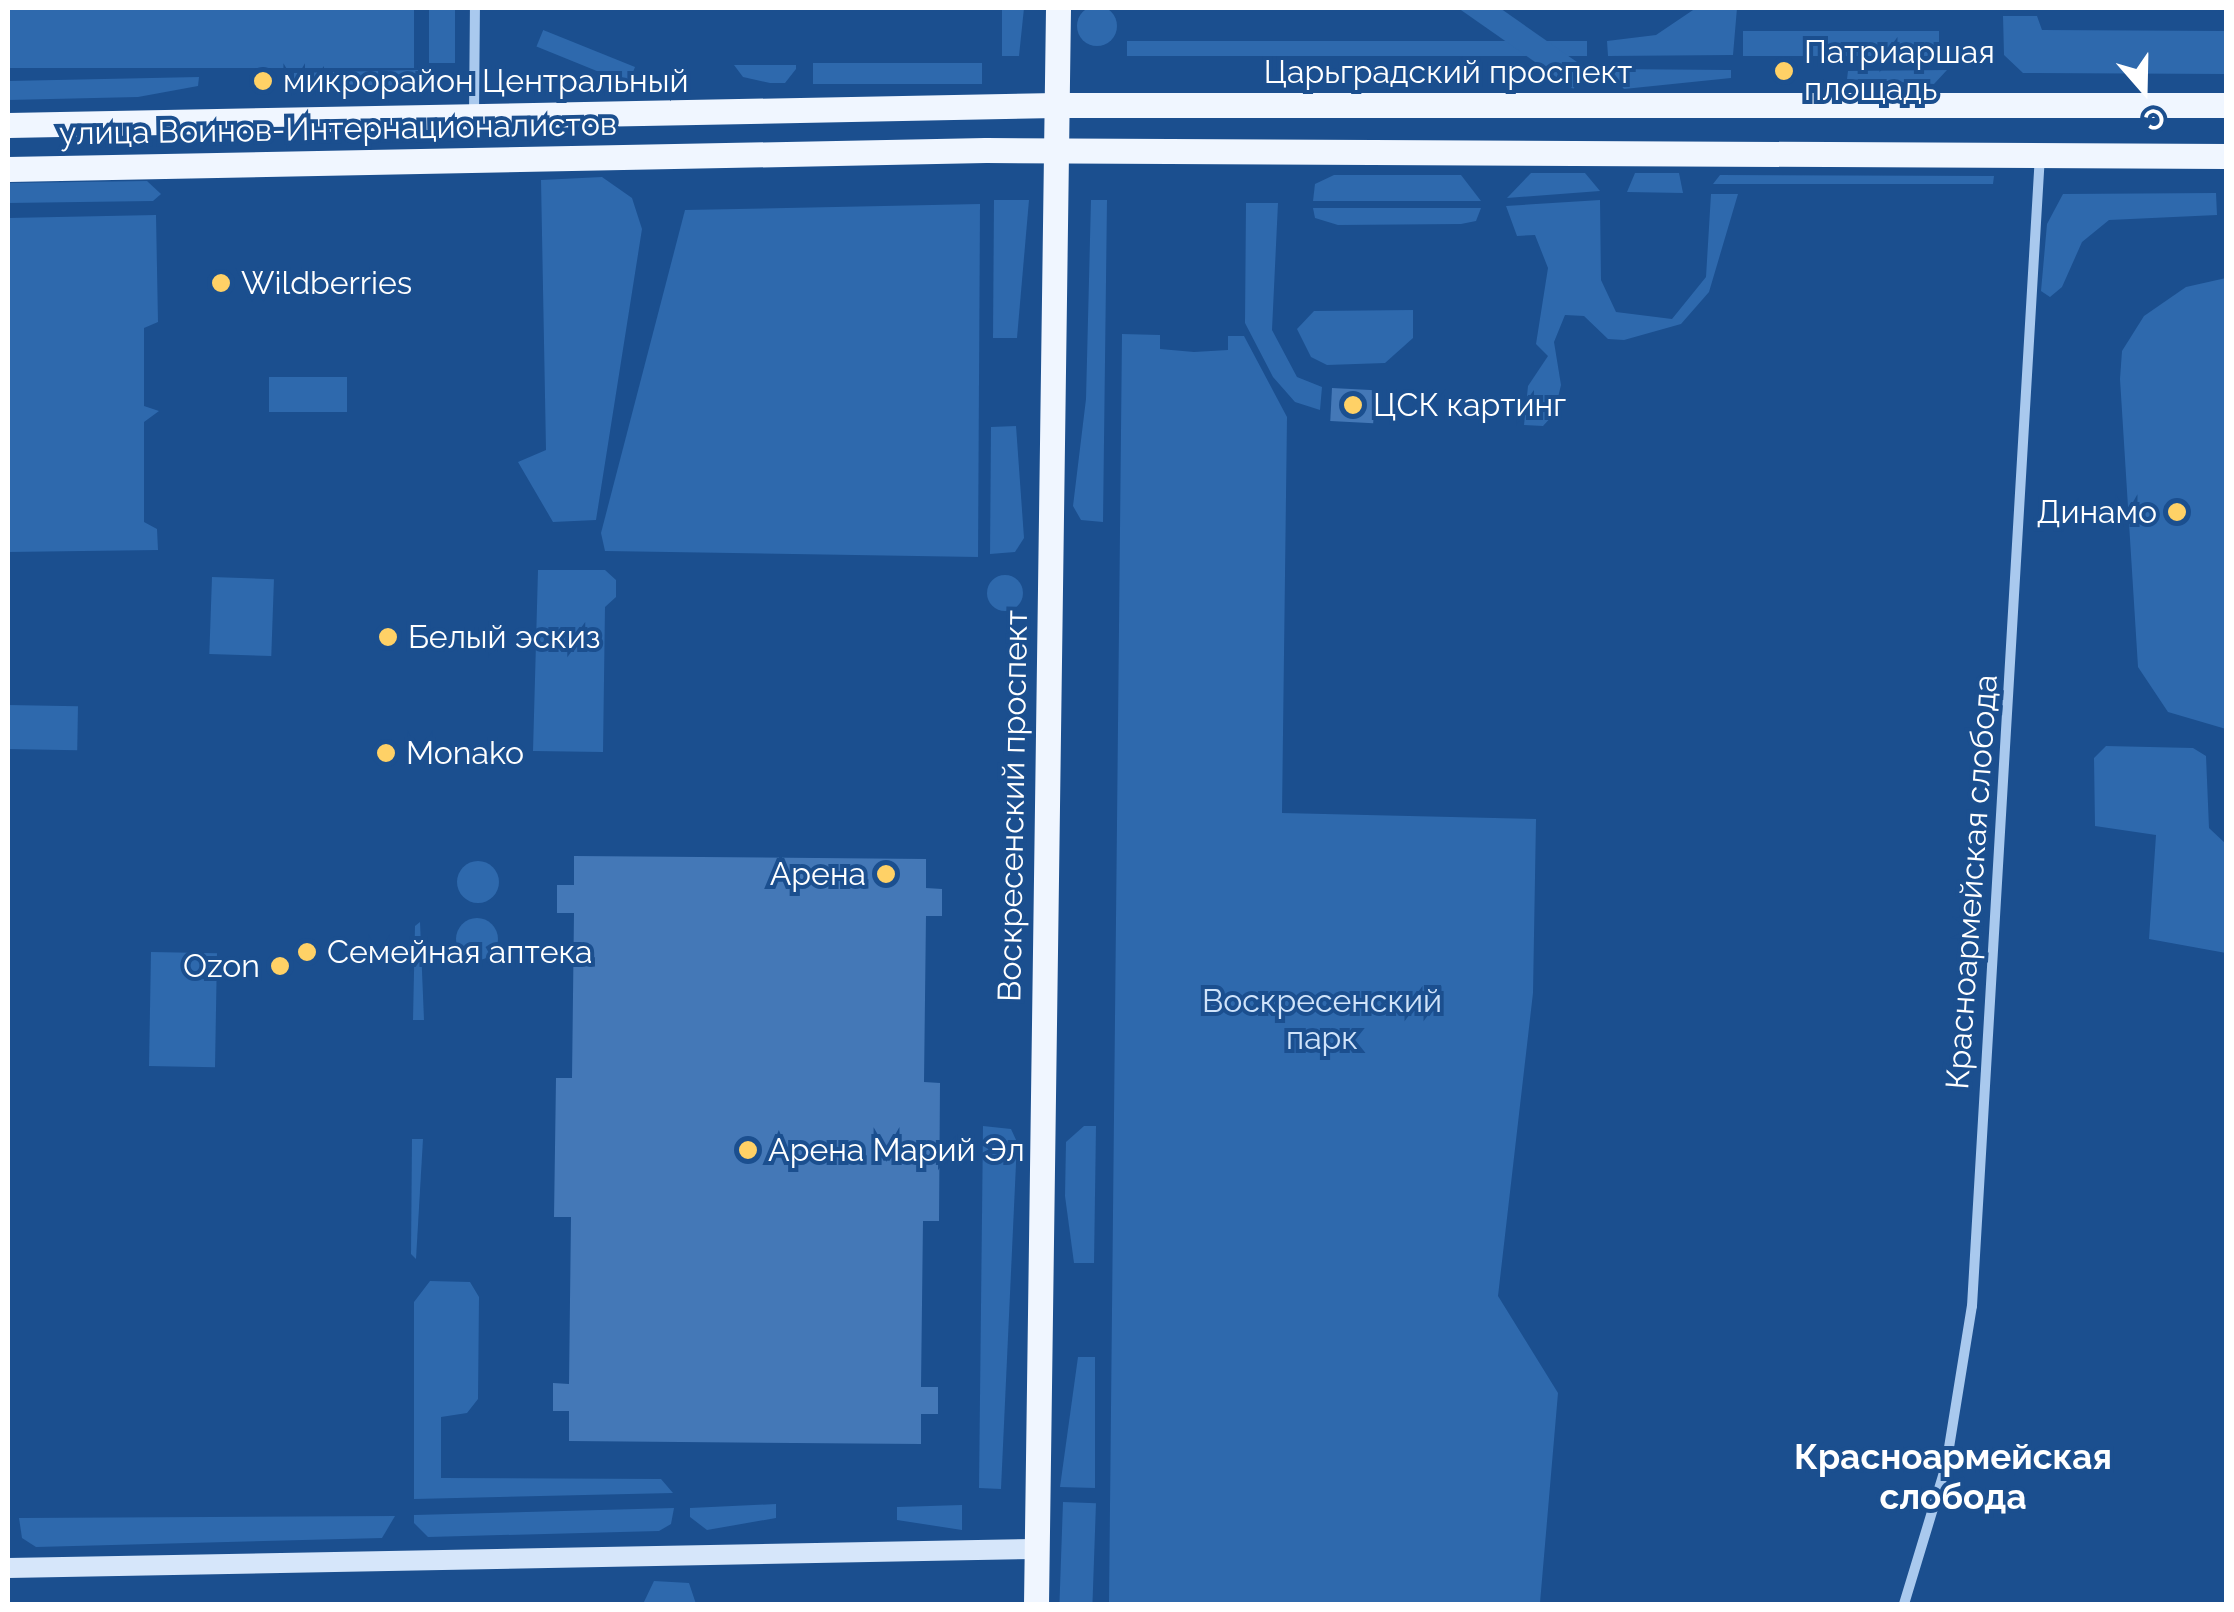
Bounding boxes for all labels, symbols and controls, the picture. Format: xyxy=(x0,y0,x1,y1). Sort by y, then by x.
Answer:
place label: Патриаршая площадь xyxy=(1804,34,1995,109)
north arrow xyxy=(2094,40,2194,140)
street label: Царьградский проспект xyxy=(1264,53,1632,91)
marker: Патриаршая площадь xyxy=(1773,60,1795,82)
place label: микрорайон Центральный xyxy=(283,62,688,100)
marker: микрорайон Центральный xyxy=(252,70,274,92)
text: С xyxy=(2140,100,2169,137)
street label: улица Воинов-Интернационалистов xyxy=(59,105,617,153)
place label: Wildberries xyxy=(241,264,412,302)
marker: Wildberries xyxy=(210,272,232,294)
place label: ЦСК картинг xyxy=(1373,386,1567,424)
marker: ЦСК картинг xyxy=(1342,394,1364,416)
place label: Динамо xyxy=(2036,493,2157,531)
marker: Динамо xyxy=(2166,501,2188,523)
street label: Воскресенский проспект xyxy=(990,610,1036,1002)
place label: Белый эскиз xyxy=(408,618,600,656)
marker: Белый эскиз xyxy=(377,626,399,648)
street label: Красноармейская слобода xyxy=(1938,673,2006,1091)
place label: Monako xyxy=(406,734,524,772)
marker: Monako xyxy=(375,742,397,764)
place label: Арена xyxy=(770,855,866,893)
marker: Арена xyxy=(875,863,897,885)
place label: Семейная аптека xyxy=(327,933,592,971)
marker: Семейная аптека xyxy=(296,941,318,963)
place label: Ozon xyxy=(183,947,260,985)
marker: Ozon xyxy=(269,955,291,977)
park label: Воскресенский парк xyxy=(1202,983,1442,1058)
place label: Арена Марий Эл xyxy=(768,1131,1025,1169)
marker: Арена Марий Эл xyxy=(737,1139,759,1161)
district label: Красноармейская слобода xyxy=(1794,1436,2112,1518)

